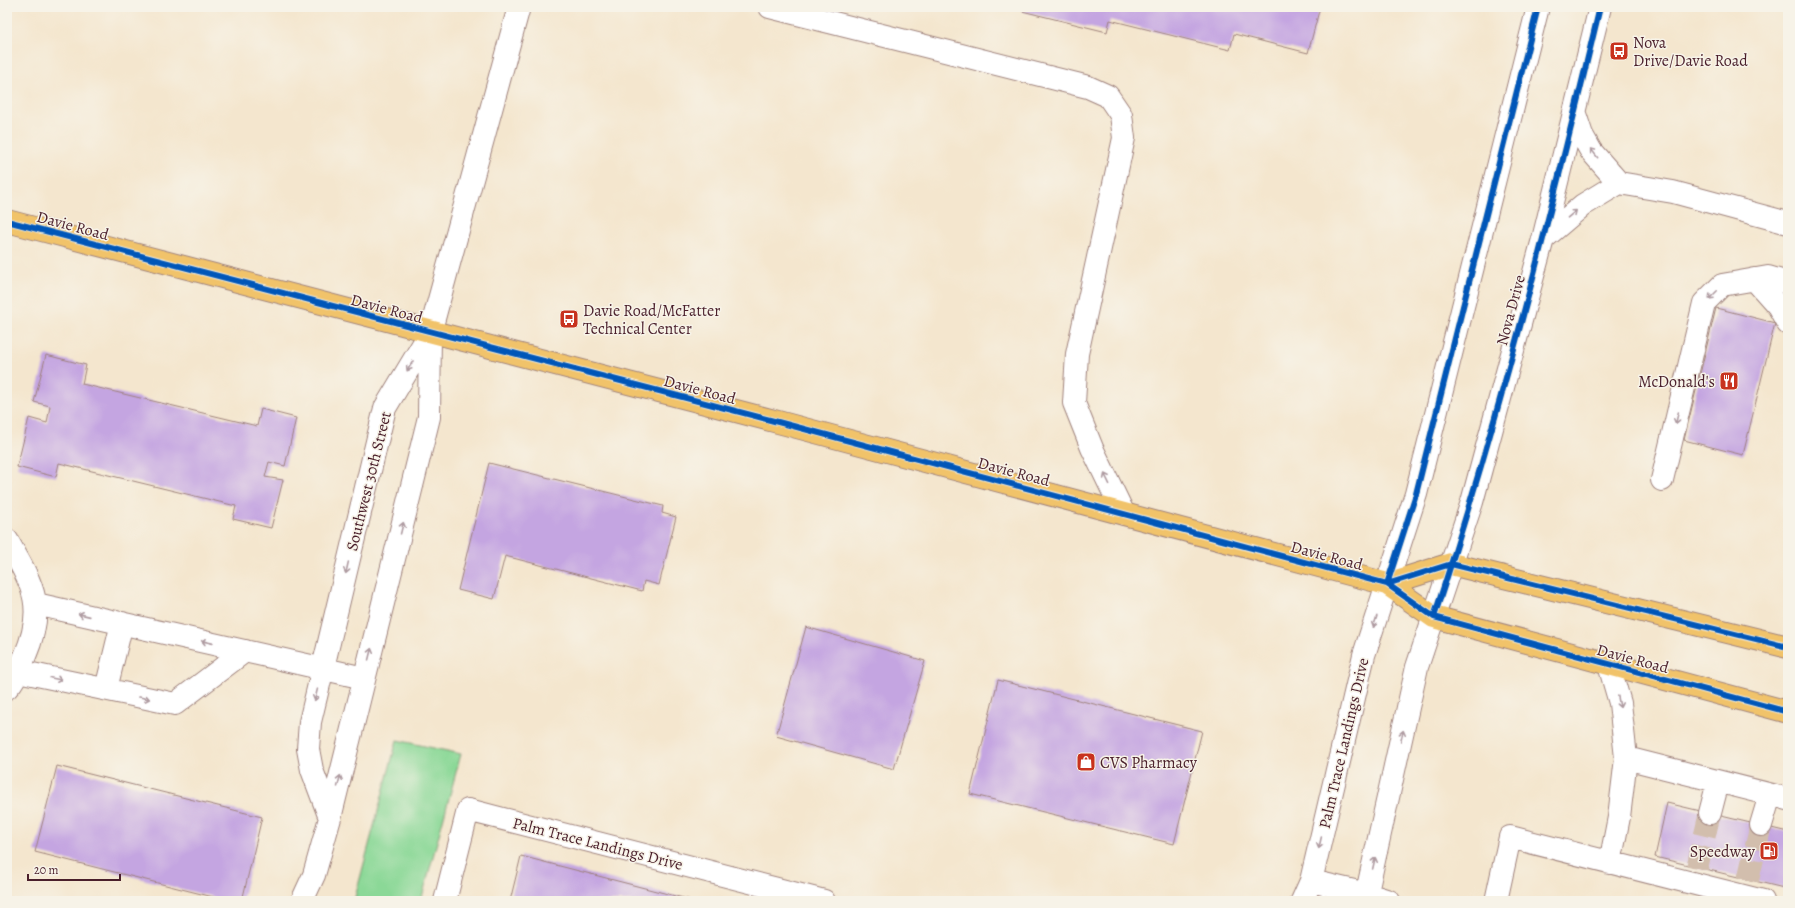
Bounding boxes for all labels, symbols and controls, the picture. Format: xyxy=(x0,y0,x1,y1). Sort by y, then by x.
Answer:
place label: Nova Drive/Davie Road xyxy=(1633,32,1748,72)
bus stop icon: Nova Drive/Davie Road xyxy=(1608,40,1630,62)
one-way arrow xyxy=(1589,148,1598,159)
street label: Davie Road xyxy=(34,206,112,246)
one-way arrow xyxy=(1567,210,1578,219)
street label: Nova Drive xyxy=(1491,272,1531,348)
street label: Davie Road xyxy=(348,289,426,329)
one-way arrow xyxy=(1708,290,1718,300)
place label: Davie Road/McFatter Technical Center xyxy=(583,300,720,340)
bus stop icon: Davie Road/McFatter Technical Center xyxy=(558,308,580,330)
one-way arrow xyxy=(406,360,414,371)
street label: Davie Road xyxy=(661,370,739,410)
restaurant icon: McDonald's xyxy=(1718,370,1740,392)
place label: McDonald's xyxy=(1638,371,1715,393)
street label: Southwest 30th Street xyxy=(341,409,397,553)
one-way arrow xyxy=(1672,411,1680,424)
street label: Davie Road xyxy=(975,452,1053,492)
one-way arrow xyxy=(1103,473,1110,485)
one-way arrow xyxy=(398,522,406,535)
street label: Davie Road xyxy=(1288,536,1366,576)
one-way arrow xyxy=(342,561,350,574)
one-way arrow xyxy=(77,610,90,618)
one-way arrow xyxy=(1370,615,1378,627)
one-way arrow xyxy=(201,638,214,646)
street label: Davie Road xyxy=(1594,639,1672,679)
one-way arrow xyxy=(367,648,375,661)
street label: Palm Trace Landings Drive xyxy=(1314,656,1374,831)
one-way arrow xyxy=(49,675,62,683)
one-way arrow xyxy=(312,688,320,701)
one-way arrow xyxy=(137,694,150,702)
one-way arrow xyxy=(1615,696,1623,709)
one-way arrow xyxy=(1398,730,1406,743)
shop icon: CVS Pharmacy xyxy=(1075,751,1097,773)
place label: CVS Pharmacy xyxy=(1100,752,1198,774)
one-way arrow xyxy=(336,774,344,787)
street label: Palm Trace Landings Drive xyxy=(510,812,685,876)
one-way arrow xyxy=(1315,836,1323,849)
fuel station icon: Speedway xyxy=(1758,840,1780,862)
place label: Speedway xyxy=(1690,841,1756,863)
scale bar xyxy=(28,856,120,882)
one-way arrow xyxy=(1370,857,1378,870)
text: 20 m xyxy=(34,862,58,878)

